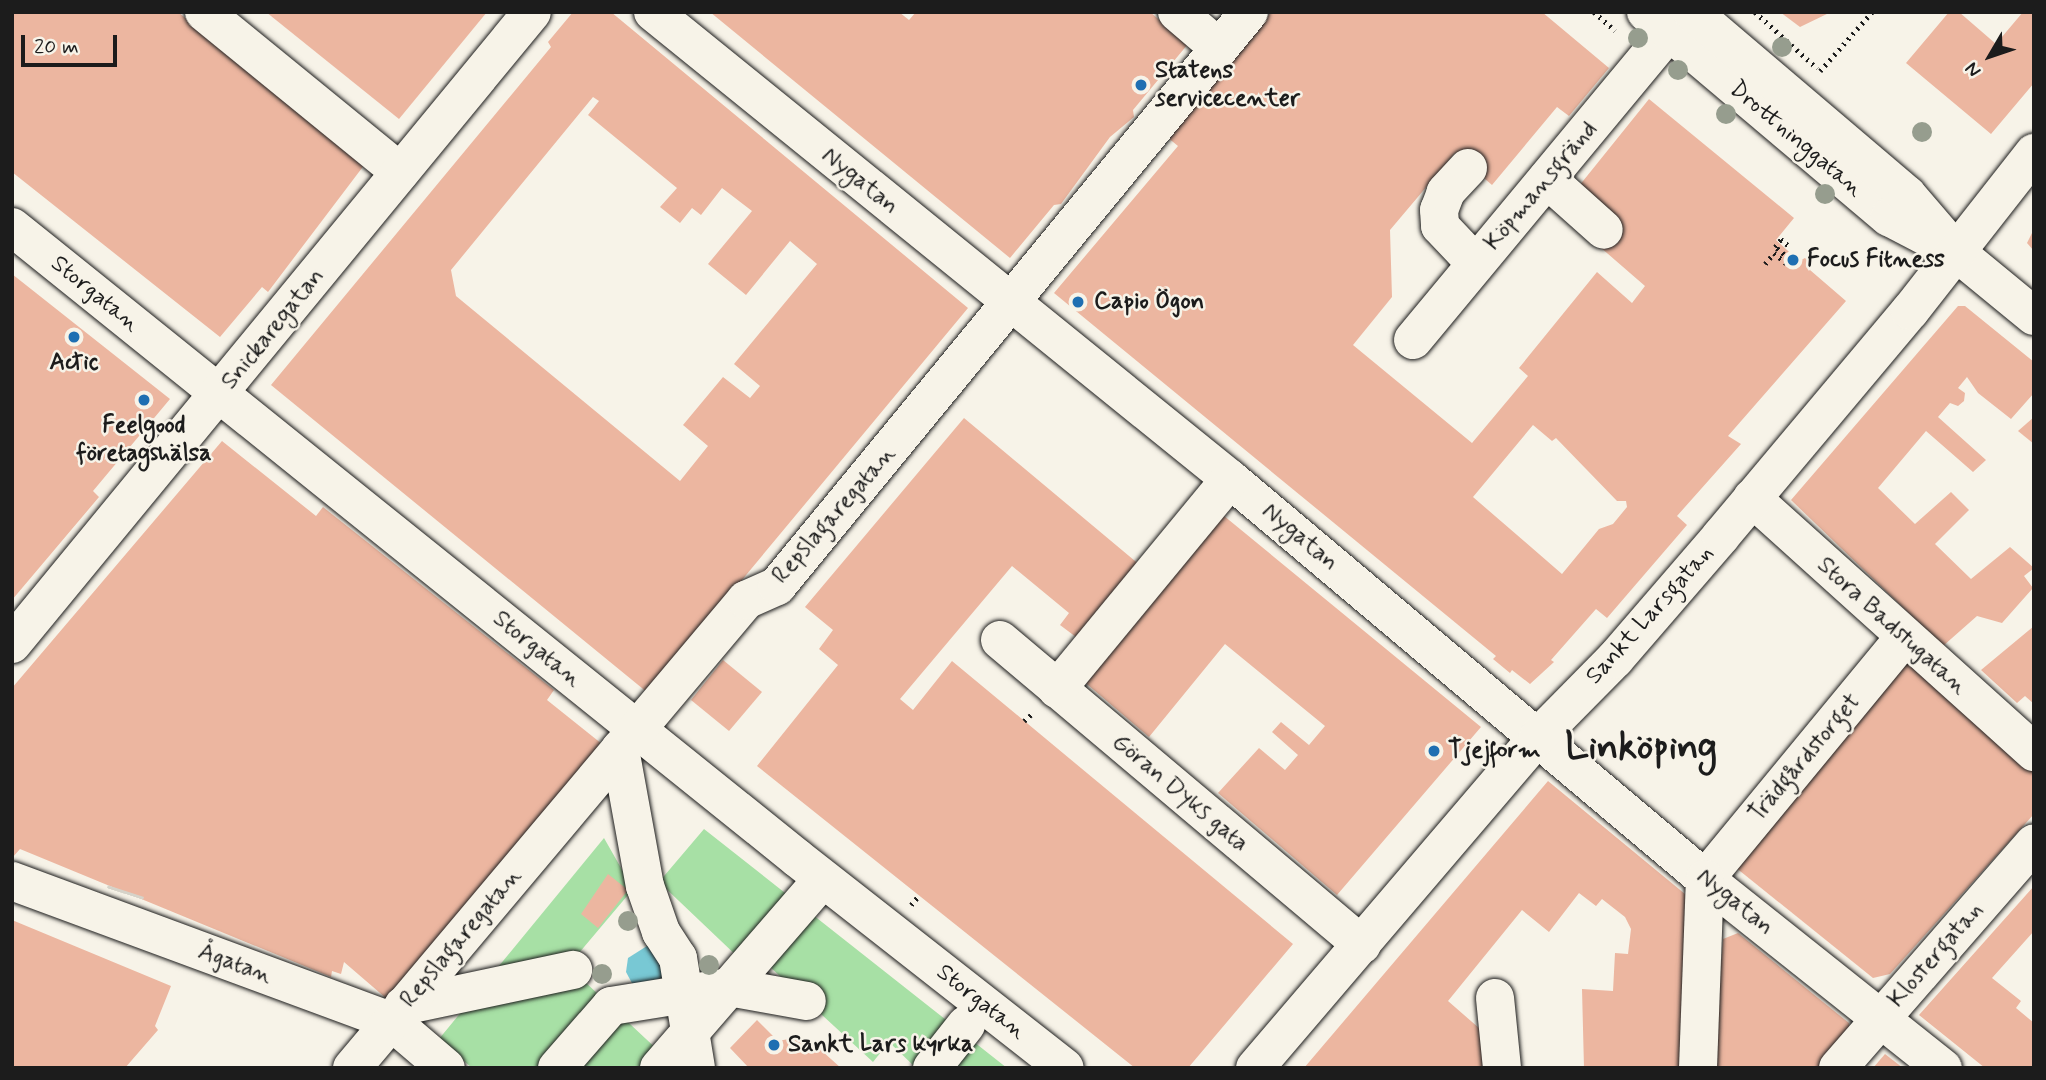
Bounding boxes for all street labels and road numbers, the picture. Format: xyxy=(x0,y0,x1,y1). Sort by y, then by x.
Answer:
street label: Drottninggatan xyxy=(1723,75,1869,203)
street label: Köpmansgränd xyxy=(1478,115,1604,257)
street label: Nygatan xyxy=(816,141,904,221)
street label: Storgatan xyxy=(45,250,145,338)
street label: Snickaregatan xyxy=(215,263,331,395)
street label: Repslagaregatan xyxy=(766,440,902,590)
street label: Nygatan xyxy=(1256,497,1344,577)
street label: Sankt Larsgatan xyxy=(1579,538,1721,692)
street label: Stora Badstugatan xyxy=(1812,552,1972,700)
street label: Storgatan xyxy=(487,605,587,693)
street label: Trädgårdstorget xyxy=(1743,688,1867,828)
street label: Göran Dyks gata xyxy=(1106,728,1254,858)
street label: Repslagaregatan xyxy=(394,862,528,1014)
street label: Nygatan xyxy=(1691,862,1779,942)
street label: Klostergatan xyxy=(1882,896,1990,1014)
street label: Ågatan xyxy=(194,937,276,991)
street label: Storgatan xyxy=(930,958,1032,1046)

